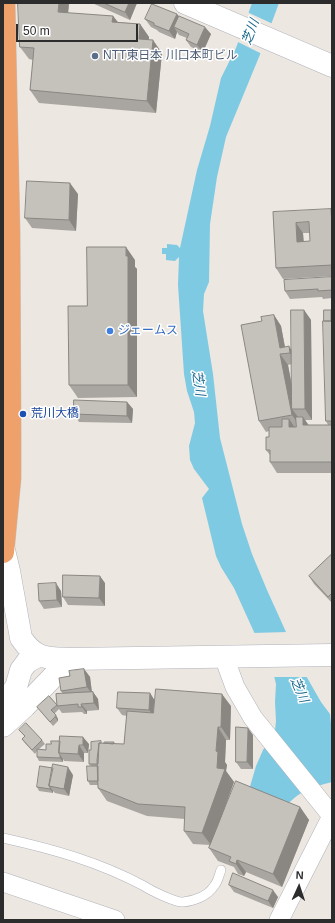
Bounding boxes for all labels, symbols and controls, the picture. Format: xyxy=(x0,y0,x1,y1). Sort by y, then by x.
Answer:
scale bar xyxy=(18,16,140,42)
water label: 芝川 xyxy=(239,17,263,47)
text: 50 m xyxy=(23,24,50,38)
place label: NTT東日本 川口本町ビル xyxy=(103,49,238,63)
marker: NTT東日本 川口本町ビル xyxy=(90,51,100,61)
place label: ジェームス xyxy=(118,324,178,338)
marker: ジェームス xyxy=(105,326,115,336)
water label: 芝川 xyxy=(188,369,208,397)
place label: 荒川大橋 xyxy=(31,407,79,421)
marker: 荒川大橋 xyxy=(18,409,28,419)
water label: 芝川 xyxy=(287,675,311,705)
north arrow xyxy=(279,867,319,907)
text: N xyxy=(295,869,304,881)

